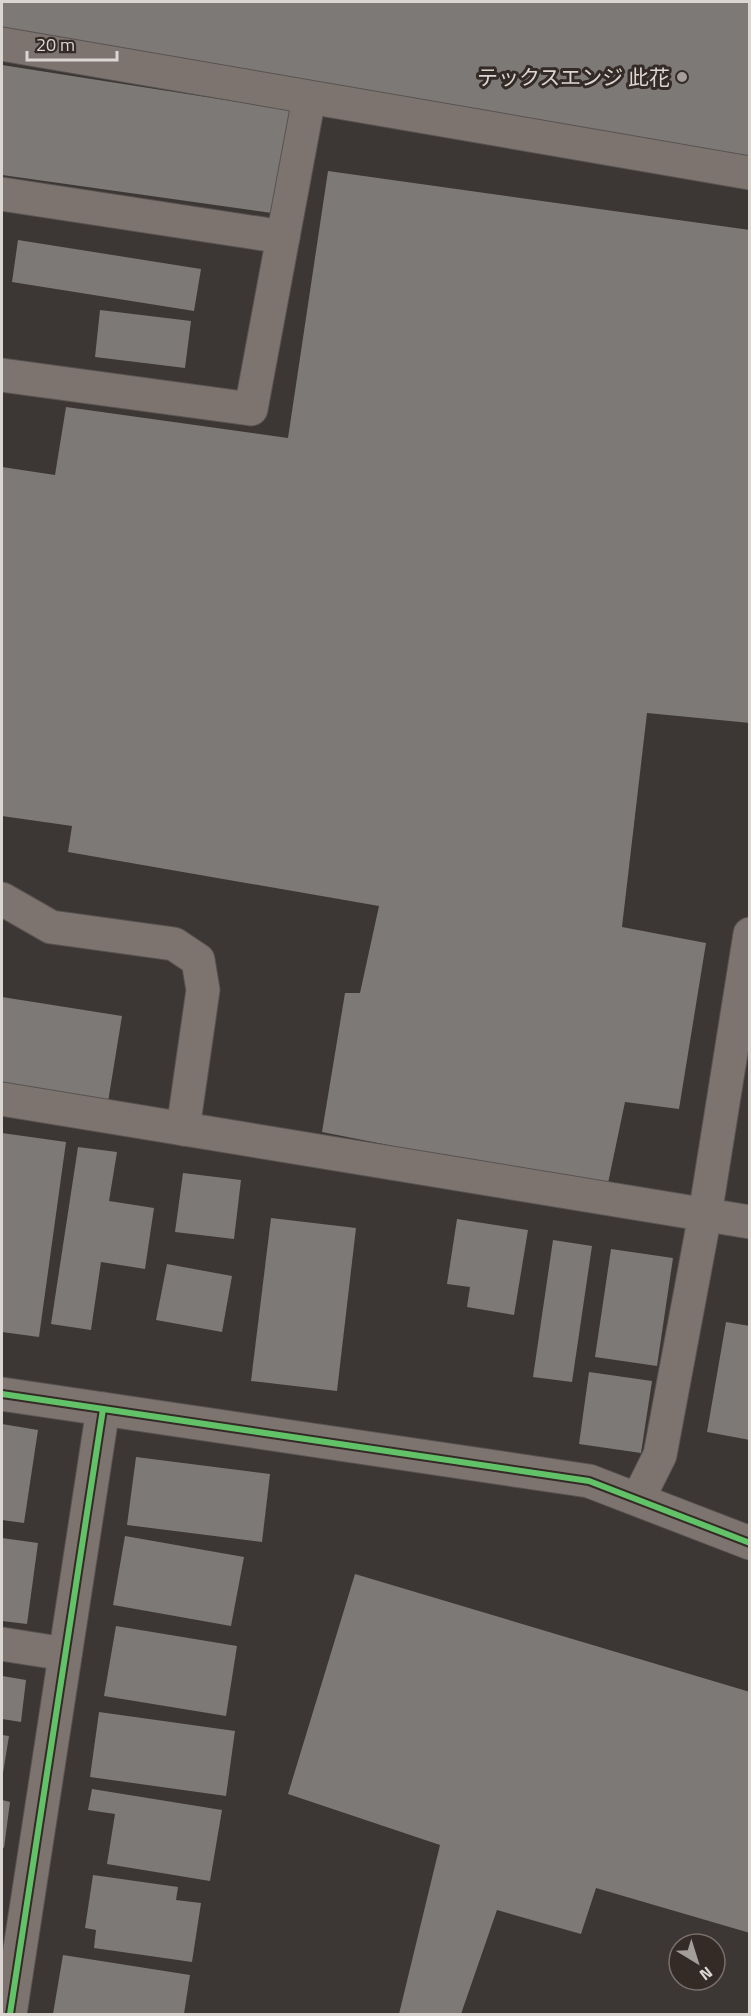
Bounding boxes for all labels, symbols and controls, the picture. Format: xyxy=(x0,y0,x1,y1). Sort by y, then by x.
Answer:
scale bar xyxy=(27,24,117,62)
text: 20 m xyxy=(36,31,75,58)
place label: テックスエンジ 此花 xyxy=(477,61,670,93)
marker: テックスエンジ 此花 xyxy=(675,70,689,84)
north arrow xyxy=(667,1932,727,1992)
text: N xyxy=(694,1961,718,1987)

